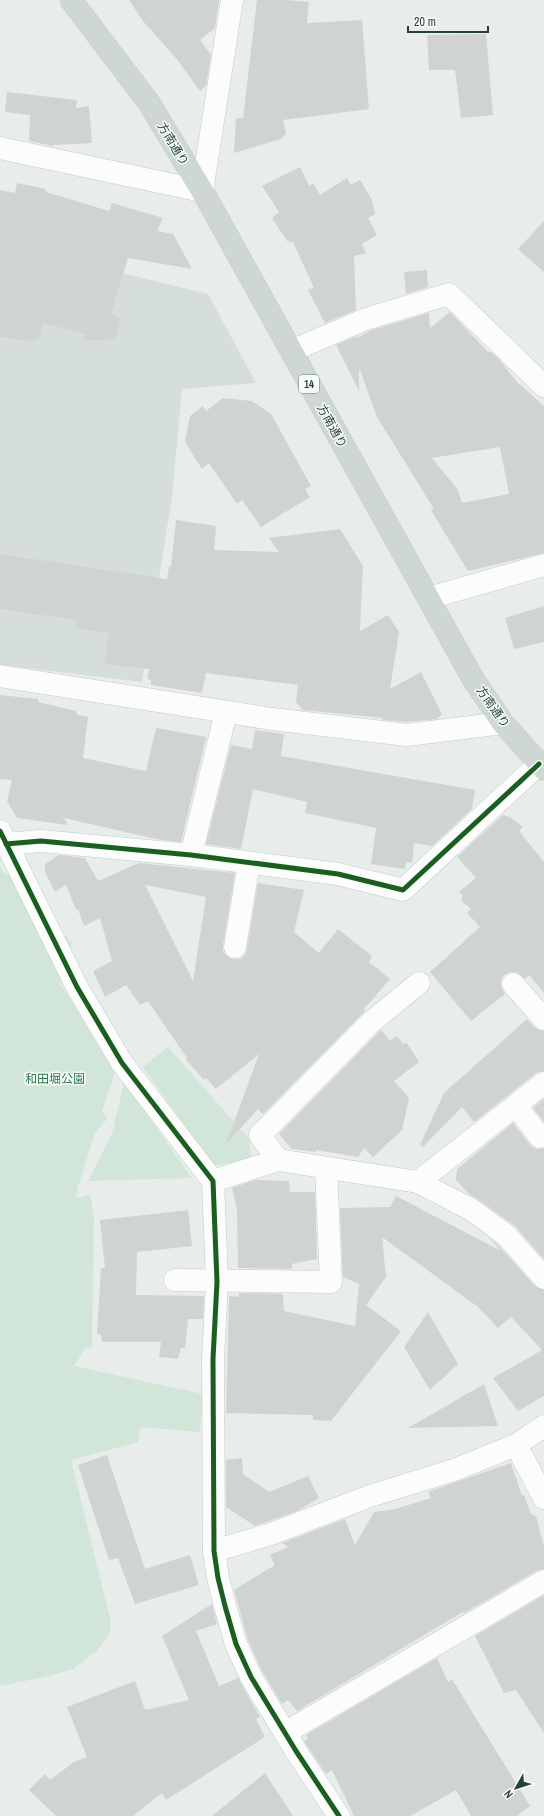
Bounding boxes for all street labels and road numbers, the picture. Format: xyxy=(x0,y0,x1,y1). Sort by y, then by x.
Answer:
street label: 方南通り xyxy=(154,119,192,169)
road number: 14 xyxy=(299,375,319,393)
street label: 方南通り xyxy=(313,401,351,451)
street label: 方南通り xyxy=(473,683,513,731)

